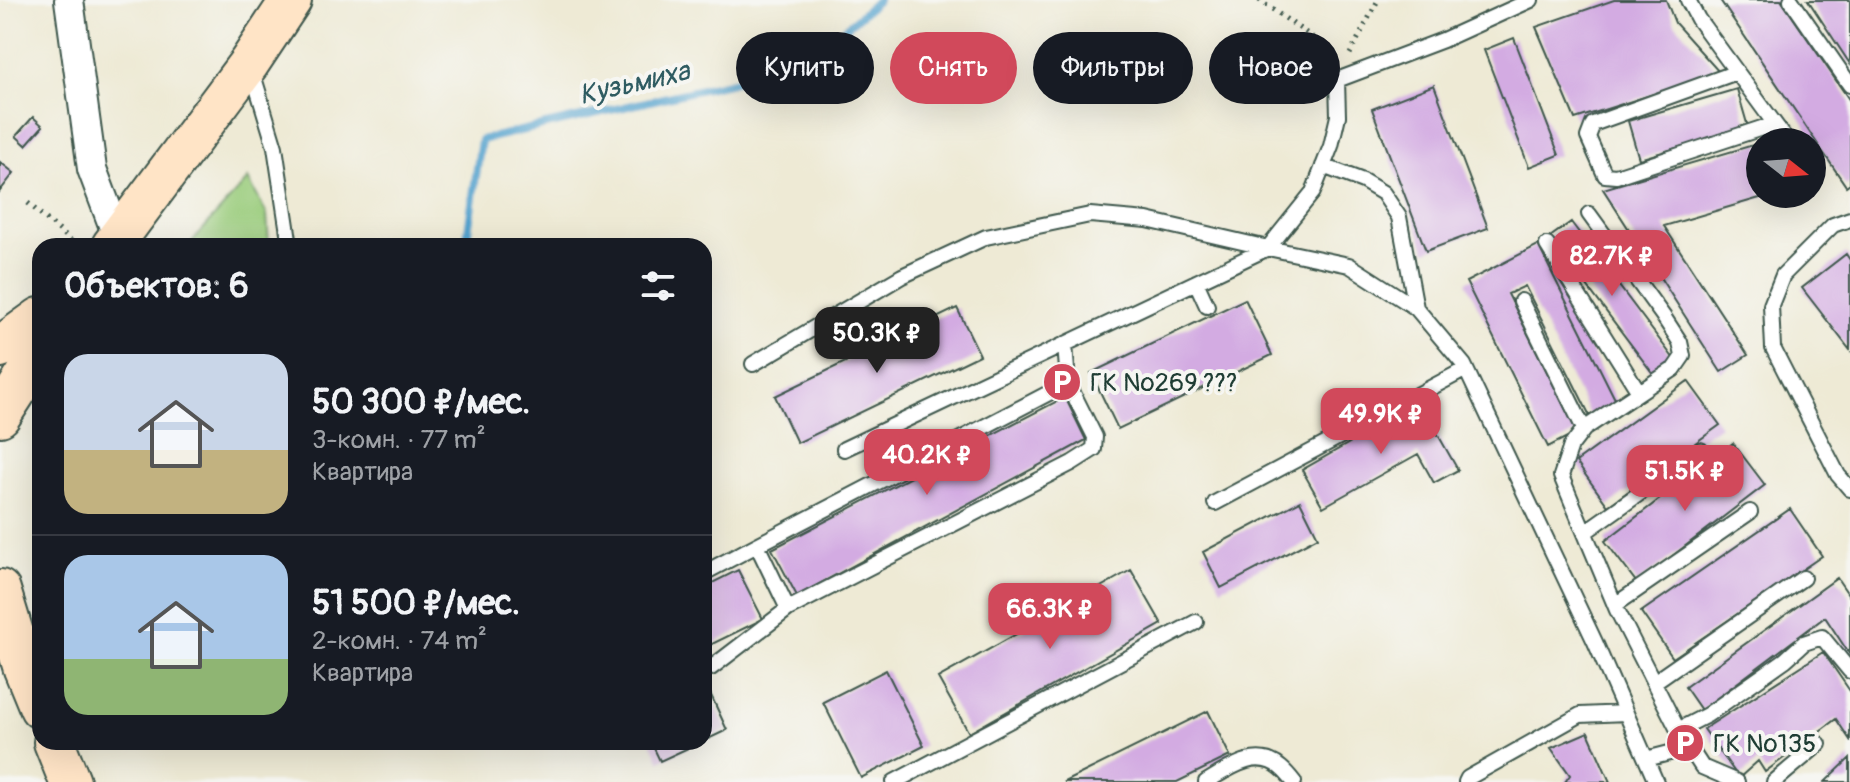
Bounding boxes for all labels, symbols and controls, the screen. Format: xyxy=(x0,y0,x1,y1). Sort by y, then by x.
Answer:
chip: Купить xyxy=(736,32,874,104)
chip: Снять xyxy=(890,32,1017,104)
chip: Фильтры xyxy=(1033,32,1193,104)
chip: Новое xyxy=(1209,32,1340,104)
water label: Кузьмиха xyxy=(576,53,695,113)
north arrow xyxy=(1746,128,1826,208)
map controls xyxy=(1746,128,1826,208)
pin: 82.7K ₽ xyxy=(1538,230,1686,298)
text: 82.7K ₽ xyxy=(1570,240,1654,272)
icon: filters xyxy=(636,264,680,308)
text: Объектов: 6 xyxy=(64,265,249,308)
pin: 50.3K ₽ xyxy=(803,307,951,375)
text: 50.3K ₽ xyxy=(833,317,921,349)
parking icon: ГК №269 ??? xyxy=(1041,361,1083,403)
place label: ГК №269 ??? xyxy=(1090,367,1238,399)
text: 50 300 ₽/мес. xyxy=(312,381,530,424)
icon: home xyxy=(128,386,224,482)
pin: 49.9K ₽ xyxy=(1307,388,1455,456)
text: 49.9K ₽ xyxy=(1339,398,1423,430)
text: 3-комн. · 77 m² xyxy=(312,424,486,456)
pin: 40.2K ₽ xyxy=(853,429,1001,497)
text: 40.2K ₽ xyxy=(882,439,972,471)
pin: 51.5K ₽ xyxy=(1611,445,1759,513)
text: 51.5K ₽ xyxy=(1645,455,1725,487)
text: Квартира xyxy=(312,456,413,488)
text: 51 500 ₽/мес. xyxy=(312,582,520,625)
pin: 66.3K ₽ xyxy=(976,583,1124,651)
icon: home xyxy=(128,587,224,683)
text: 66.3K ₽ xyxy=(1006,593,1094,625)
text: 2-комн. · 74 m² xyxy=(312,625,487,657)
text: Квартира xyxy=(312,657,413,689)
parking icon: ГК №135 xyxy=(1664,722,1706,764)
place label: ГК №135 xyxy=(1713,728,1816,760)

